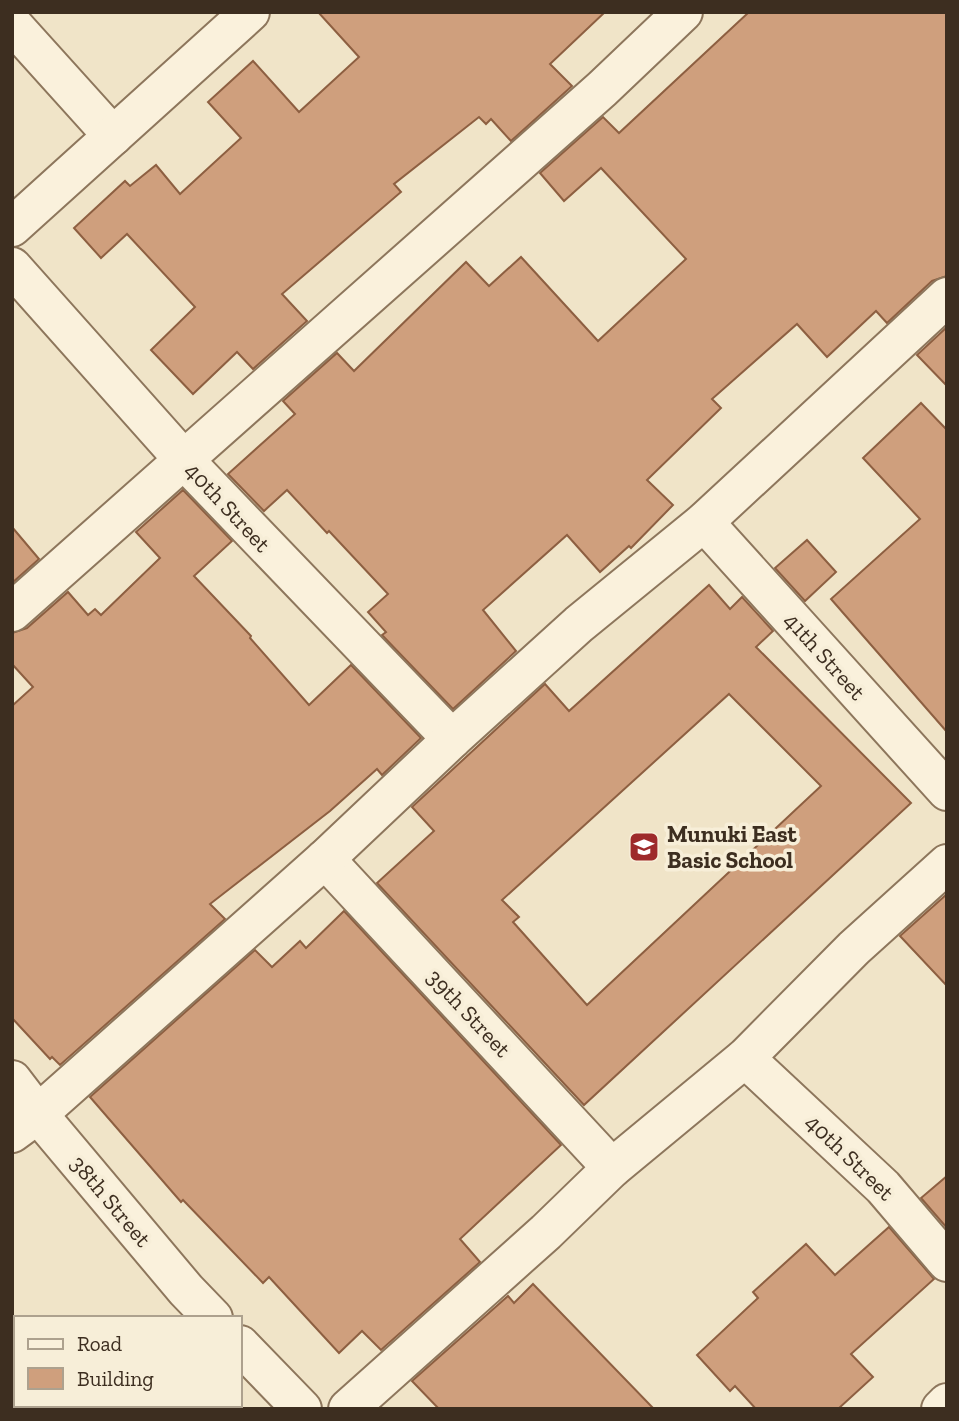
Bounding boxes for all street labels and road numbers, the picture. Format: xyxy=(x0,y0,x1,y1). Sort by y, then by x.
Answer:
street label: 40th Street xyxy=(179,456,277,558)
street label: 41th Street xyxy=(778,606,872,706)
street label: 39th Street xyxy=(421,963,517,1063)
street label: 40th Street xyxy=(800,1108,901,1207)
street label: 38th Street xyxy=(65,1150,158,1253)

